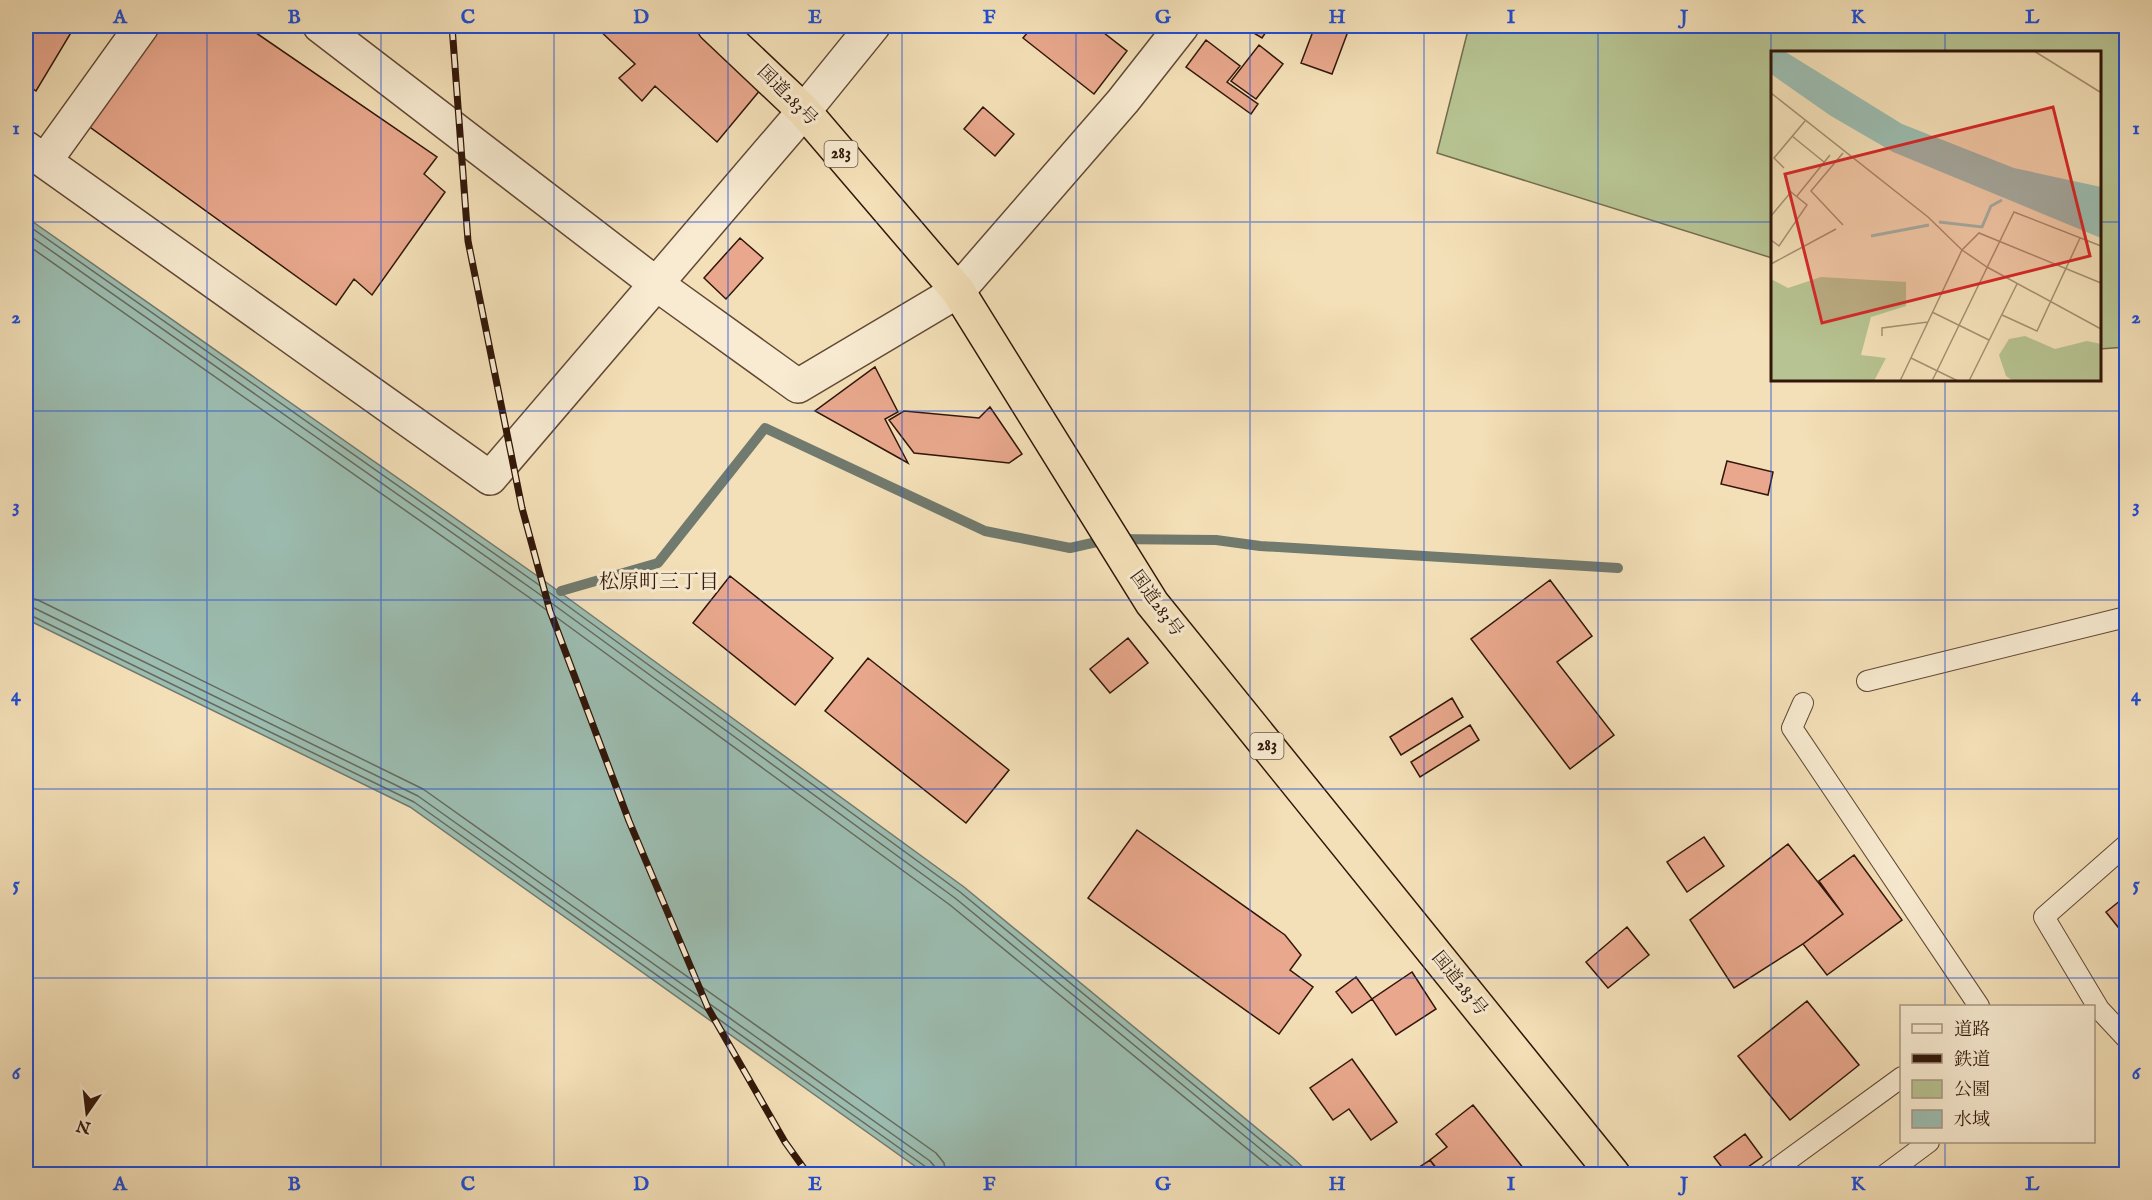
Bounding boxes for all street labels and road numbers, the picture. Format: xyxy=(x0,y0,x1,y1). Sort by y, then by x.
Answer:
street label: 国道283号 xyxy=(752,61,822,131)
road number: 283 xyxy=(824,141,858,167)
street label: 国道283号 xyxy=(1124,566,1188,642)
road number: 283 xyxy=(1250,733,1284,759)
street label: 国道283号 xyxy=(1426,947,1492,1021)

